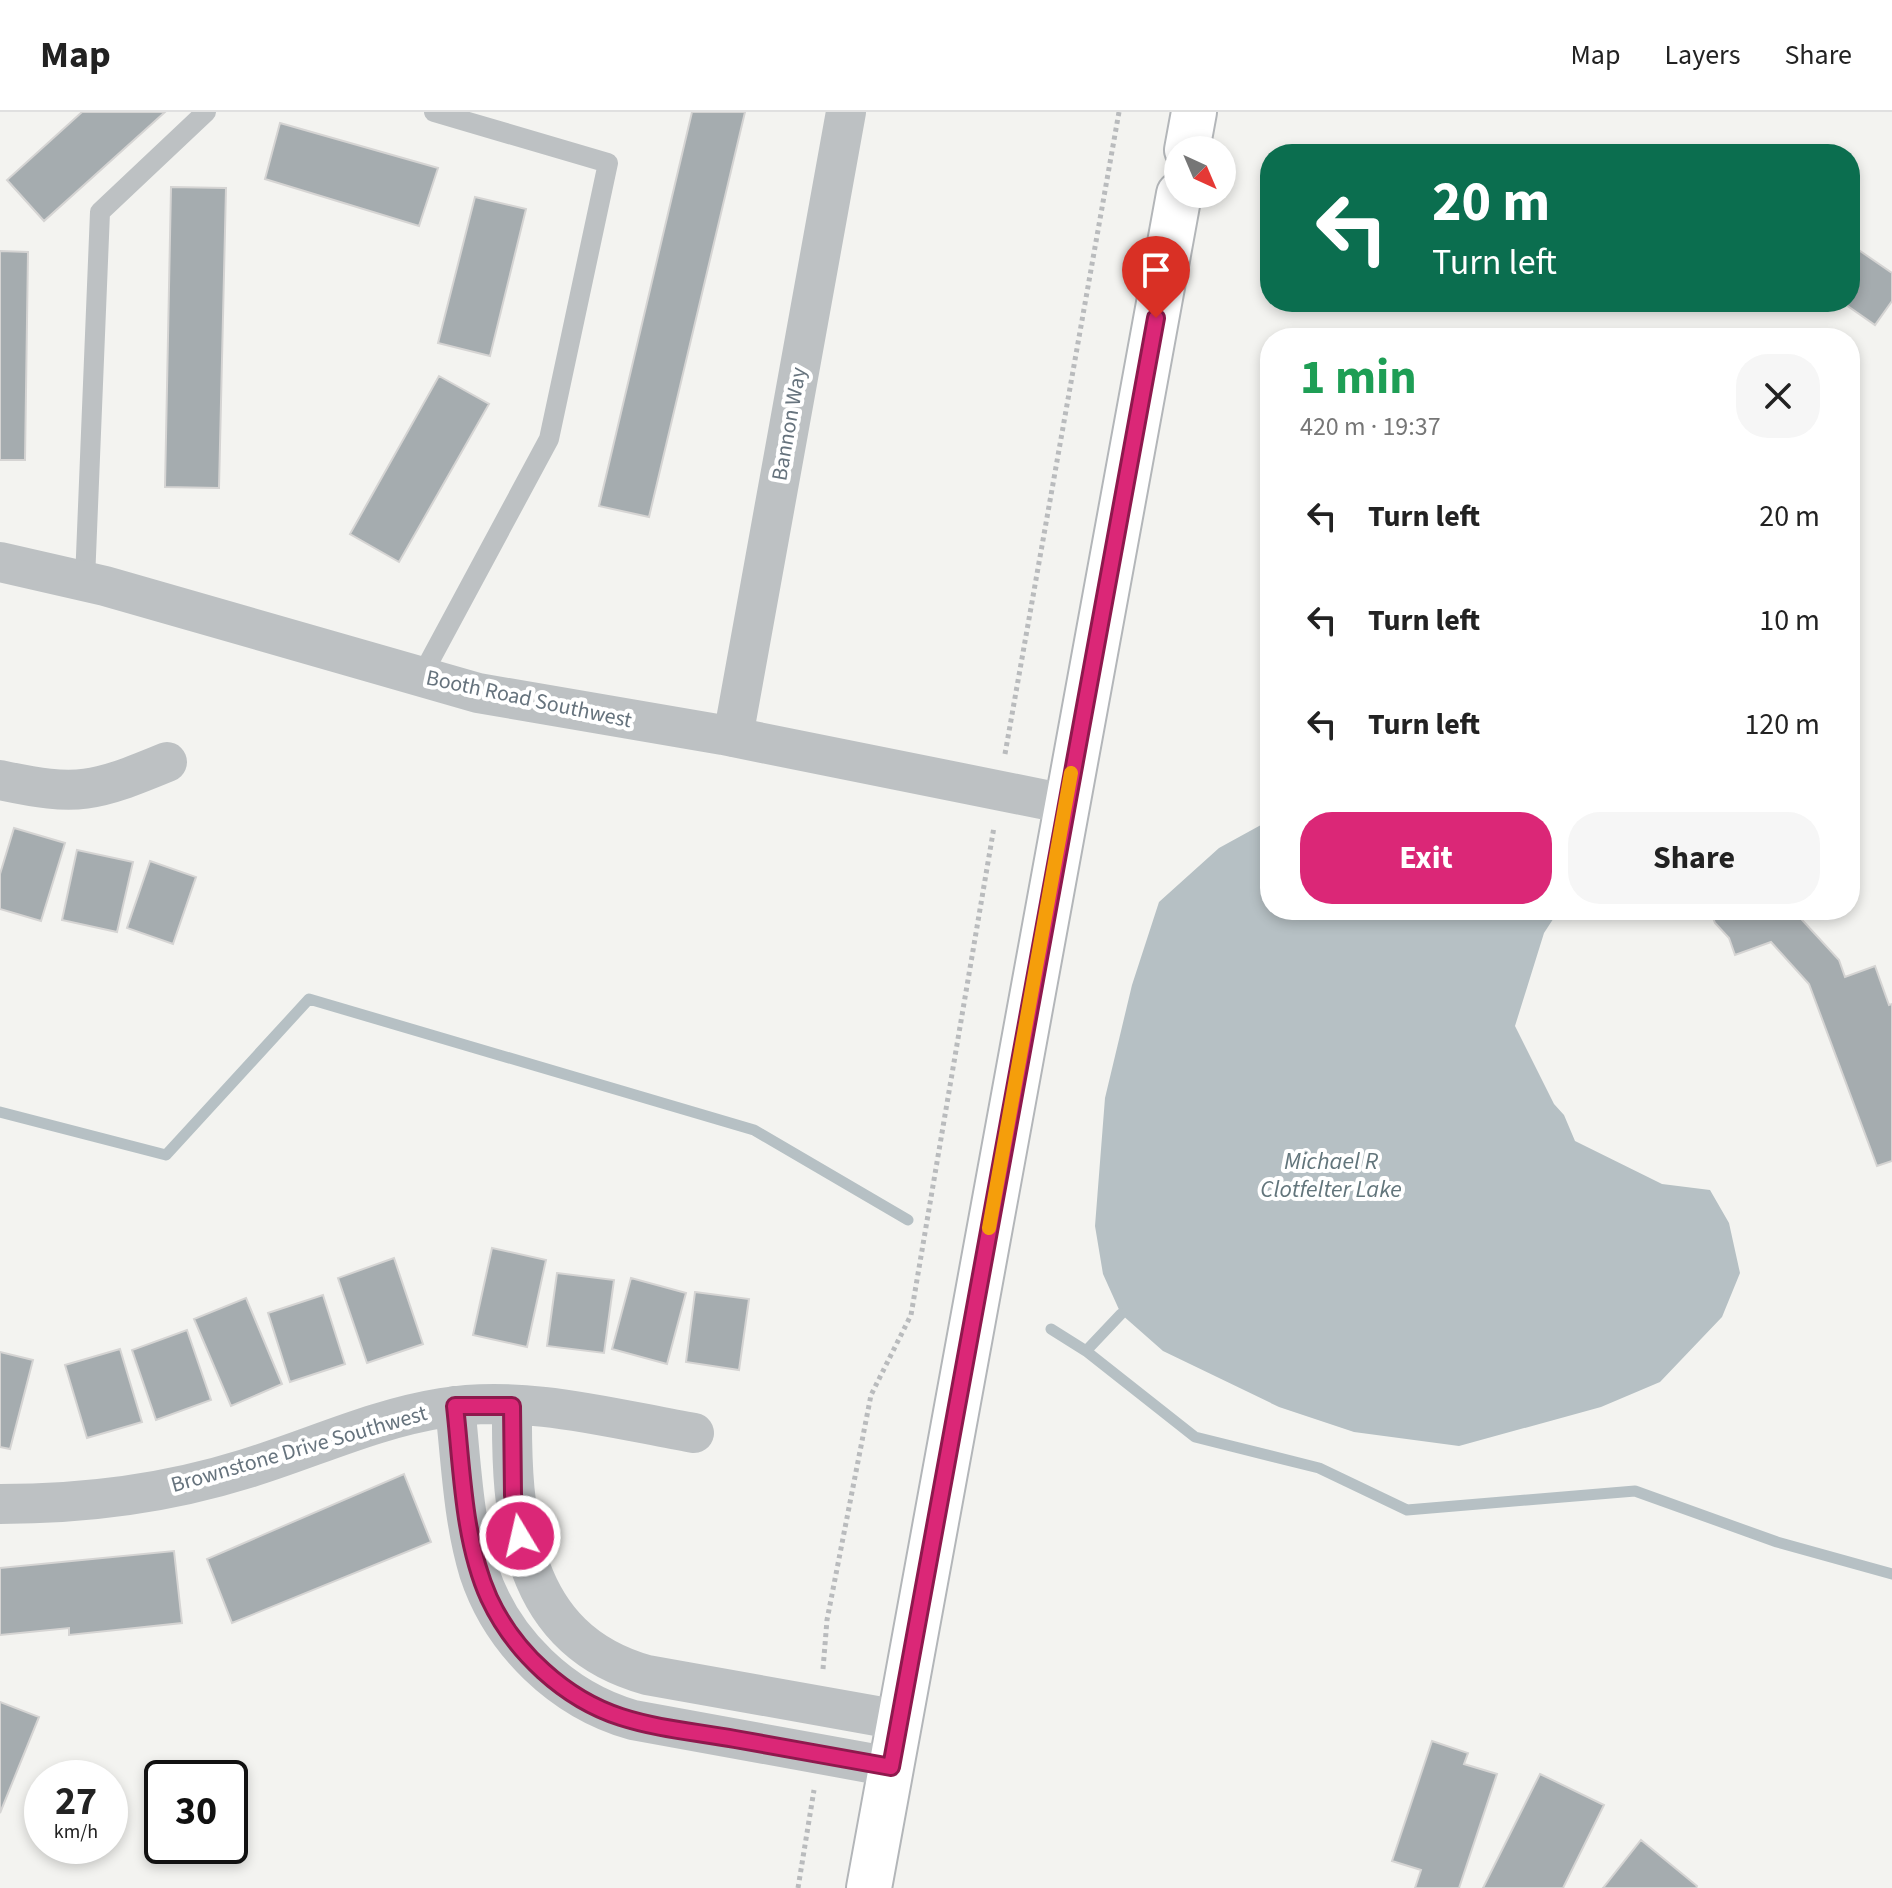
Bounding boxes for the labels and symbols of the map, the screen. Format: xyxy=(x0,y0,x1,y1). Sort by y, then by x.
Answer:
north arrow xyxy=(1164,136,1236,208)
pin xyxy=(1122,236,1190,318)
street label: Bannon Way xyxy=(763,364,815,483)
street label: Booth Road Southwest xyxy=(423,662,635,737)
water label: Michael R Clotfelter Lake xyxy=(1260,1144,1402,1207)
street label: Brownstone Drive Southwest xyxy=(167,1397,431,1501)
position arrow xyxy=(478,1494,562,1578)
speed limit sign: 30 xyxy=(144,1760,248,1864)

